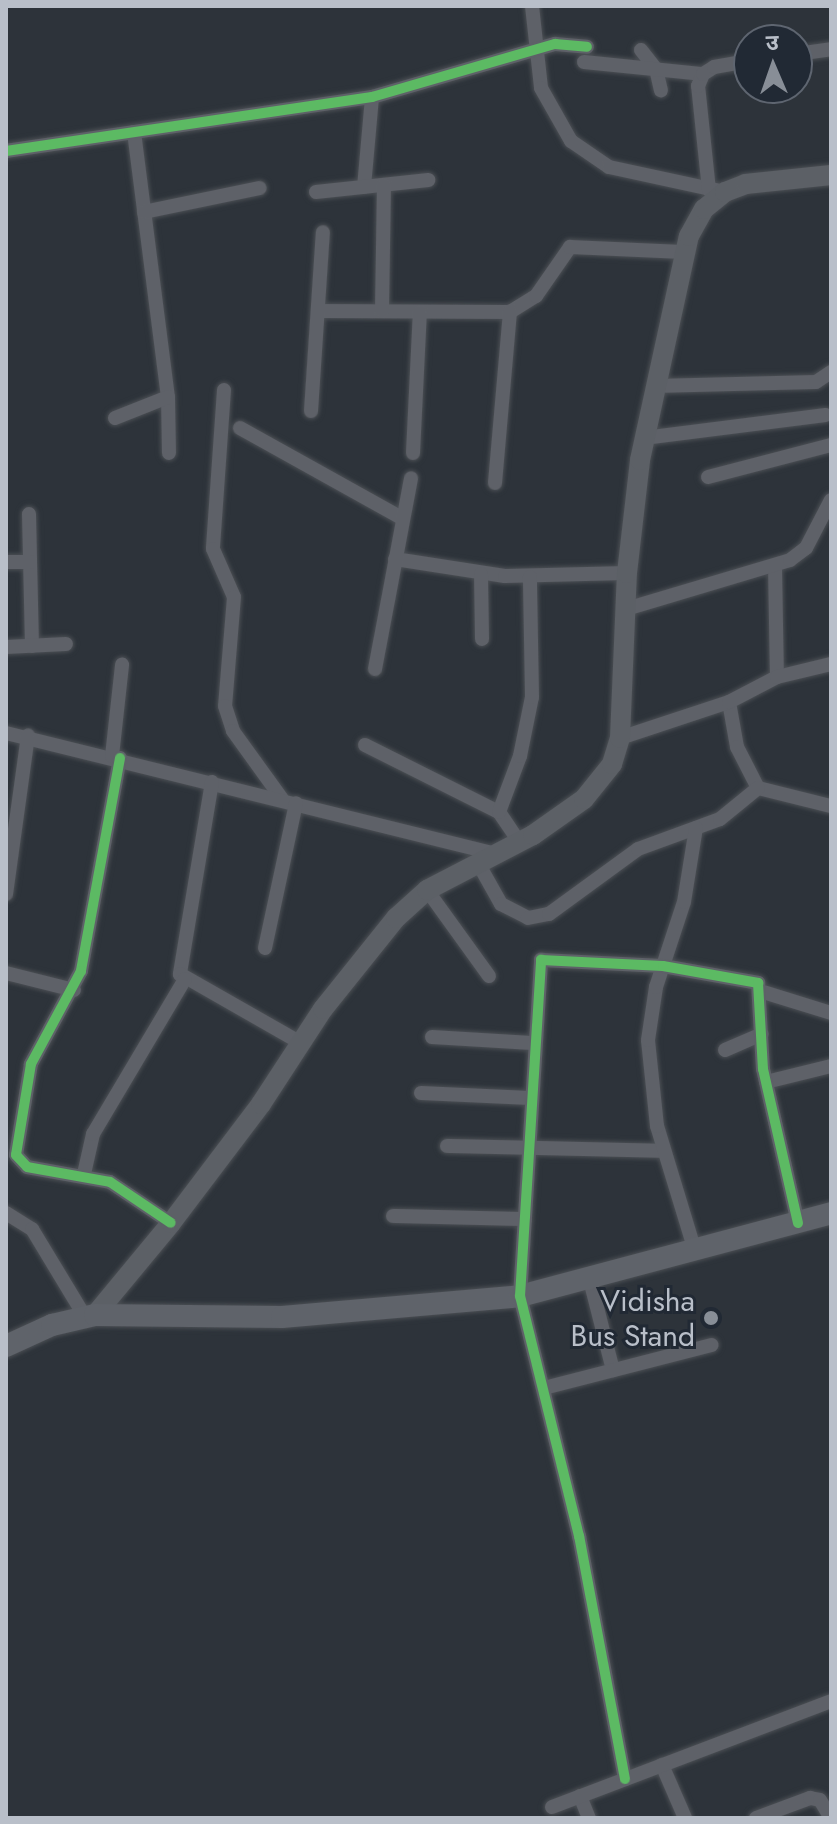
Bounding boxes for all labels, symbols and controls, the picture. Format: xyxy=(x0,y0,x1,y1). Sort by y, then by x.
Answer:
north arrow xyxy=(733,24,813,104)
text: उ xyxy=(765,26,779,58)
place label: Vidisha Bus Stand xyxy=(571,1283,695,1354)
marker: Vidisha Bus Stand xyxy=(702,1309,720,1327)

